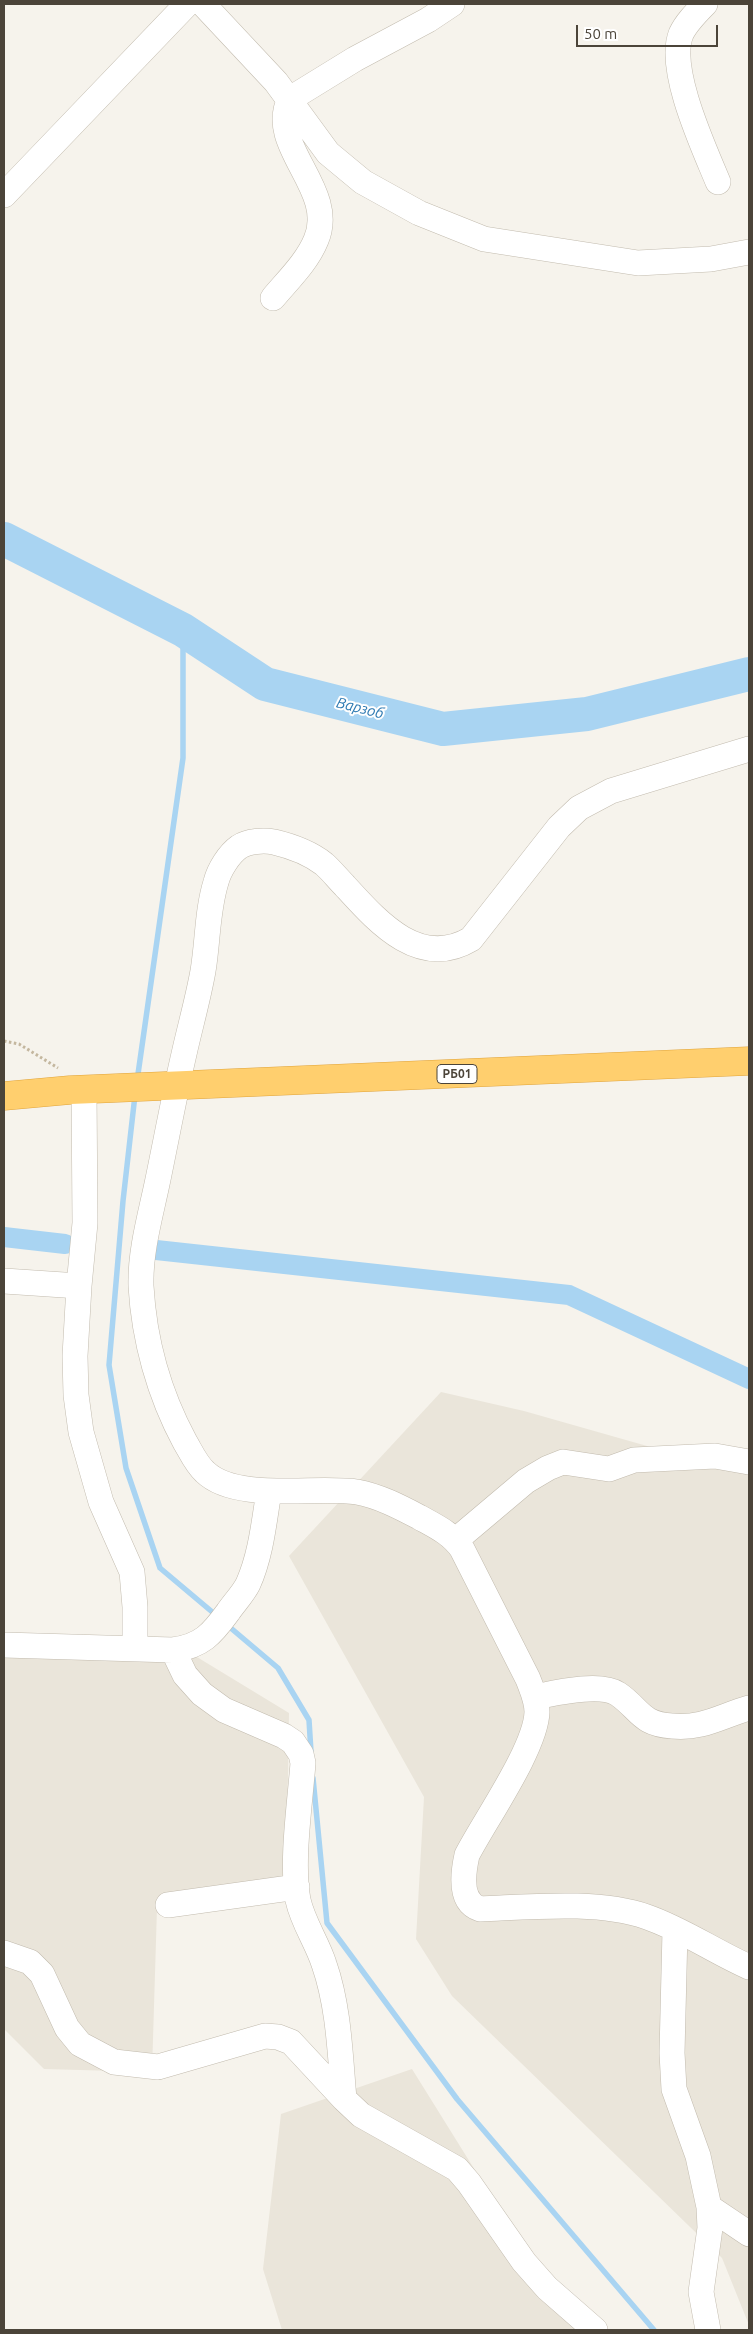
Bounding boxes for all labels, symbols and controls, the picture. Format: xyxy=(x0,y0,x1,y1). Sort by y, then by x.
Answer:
scale bar xyxy=(578,15,720,47)
text: 50 m xyxy=(584,25,617,42)
water label: Варзоб xyxy=(335,693,385,723)
road number: РБ01 xyxy=(437,1064,477,1084)

